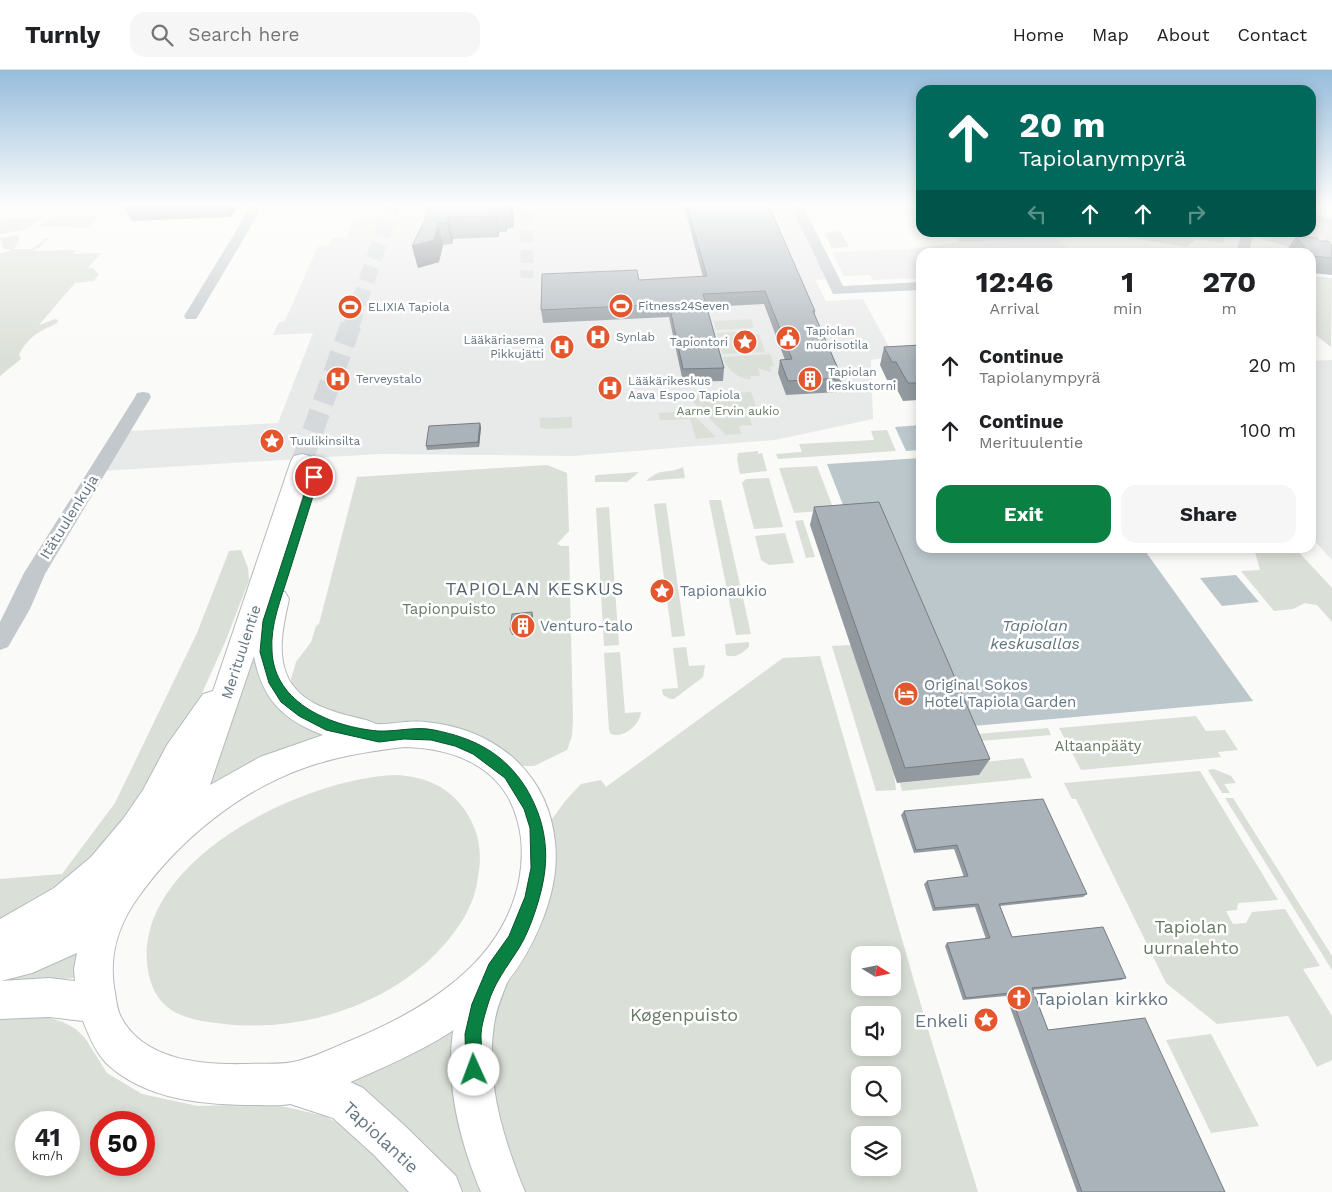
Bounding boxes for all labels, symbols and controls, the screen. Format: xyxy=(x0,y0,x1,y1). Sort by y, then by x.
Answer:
search box xyxy=(130,12,480,57)
text: Turnly xyxy=(25,21,100,49)
icon: search xyxy=(148,21,176,49)
text: Search here xyxy=(188,23,300,46)
text: Home xyxy=(1013,24,1064,45)
text: Map xyxy=(1092,24,1129,45)
text: About xyxy=(1157,24,1209,45)
text: Contact xyxy=(1237,24,1307,45)
text: 20 m xyxy=(1019,104,1105,146)
icon: ahead xyxy=(936,105,1001,170)
text: Tapiolanympyrä xyxy=(1019,146,1186,171)
icon: left xyxy=(1023,200,1051,228)
icon: ahead xyxy=(1076,200,1104,228)
icon: ahead xyxy=(1129,200,1157,228)
icon: right xyxy=(1182,200,1210,228)
text: 12:46 xyxy=(976,264,1053,299)
text: 1 xyxy=(1121,264,1134,299)
text: 270 xyxy=(1202,264,1256,299)
sports icon: Fitness24Seven xyxy=(608,293,634,319)
sports icon: ELIXIA Tapiola xyxy=(337,294,363,320)
place label: Fitness24Seven xyxy=(638,299,730,313)
text: Arrival xyxy=(990,299,1040,318)
text: min xyxy=(1113,299,1143,318)
text: m xyxy=(1222,299,1237,318)
place label: ELIXIA Tapiola xyxy=(368,300,450,314)
hospital icon: Synlab xyxy=(585,324,611,350)
place label: Tapiolan nuorisotila xyxy=(806,324,868,352)
public building icon: Tapiolan nuorisotila xyxy=(775,325,801,351)
place icon: Tapiontori xyxy=(732,329,758,355)
place label: Synlab xyxy=(616,330,655,344)
place label: Lääkäriasema Pikkujätti xyxy=(463,333,544,361)
hospital icon: Lääkäriasema Pikkujätti xyxy=(549,334,575,360)
place label: Tapiontori xyxy=(670,335,728,349)
text: Continue xyxy=(979,345,1063,368)
icon: ahead xyxy=(936,352,964,380)
text: 20 m xyxy=(1249,354,1296,377)
place label: Tapiolan keskustorni xyxy=(828,365,896,393)
hospital icon: Terveystalo xyxy=(325,366,351,392)
building icon: Tapiolan keskustorni xyxy=(797,366,823,392)
text: Tapiolanympyrä xyxy=(979,368,1101,387)
place label: Terveystalo xyxy=(356,372,422,386)
place label: Lääkärikeskus Aava Espoo Tapiola xyxy=(628,374,740,402)
hospital icon: Lääkärikeskus Aava Espoo Tapiola xyxy=(597,375,623,401)
park label: Aarne Ervin aukio xyxy=(677,404,779,418)
text: Continue xyxy=(979,410,1063,433)
icon: ahead xyxy=(936,417,964,445)
text: 100 m xyxy=(1240,419,1296,442)
place icon: Tuulikinsilta xyxy=(259,428,285,454)
text: Merituulentie xyxy=(979,433,1083,452)
place label: Tuulikinsilta xyxy=(290,434,361,448)
pin xyxy=(293,456,335,498)
icon: arrive xyxy=(300,463,328,491)
street label: Itätuulenkuja xyxy=(36,471,102,563)
button: Exit xyxy=(936,485,1111,543)
button: Share xyxy=(1121,485,1296,543)
district label: TAPIOLAN KESKUS xyxy=(446,578,624,599)
place icon: Tapionaukio xyxy=(649,578,675,604)
place label: Tapionaukio xyxy=(680,582,767,600)
park label: Tapionpuisto xyxy=(402,600,496,618)
street label: Merituulentie xyxy=(217,603,265,701)
building icon: Venturo-talo xyxy=(510,613,536,639)
water label: Tapiolan keskusallas xyxy=(990,616,1080,653)
place label: Venturo-talo xyxy=(540,617,633,635)
place label: Original Sokos Hotel Tapiola Garden xyxy=(924,676,1076,711)
hotel icon: Original Sokos Hotel Tapiola Garden xyxy=(893,681,919,707)
park label: Altaanpääty xyxy=(1055,737,1142,755)
park label: Tapiolan uurnalehto xyxy=(1143,916,1239,958)
north arrow xyxy=(851,946,901,996)
map controls xyxy=(851,946,901,1176)
church icon: Tapiolan kirkko xyxy=(1006,985,1032,1011)
place label: Tapiolan kirkko xyxy=(1036,988,1168,1009)
park label: Køgenpuisto xyxy=(630,1004,738,1025)
button: sound xyxy=(851,1006,901,1056)
place icon: Enkeli xyxy=(973,1007,999,1033)
place label: Enkeli xyxy=(915,1010,968,1031)
position arrow xyxy=(447,1043,499,1095)
button: search xyxy=(851,1066,901,1116)
street label: Tapiolantie xyxy=(339,1097,423,1177)
speed limit sign: 50 xyxy=(90,1111,155,1176)
text: 41 xyxy=(34,1123,61,1152)
button: layers xyxy=(851,1126,901,1176)
text: km/h xyxy=(32,1149,63,1163)

